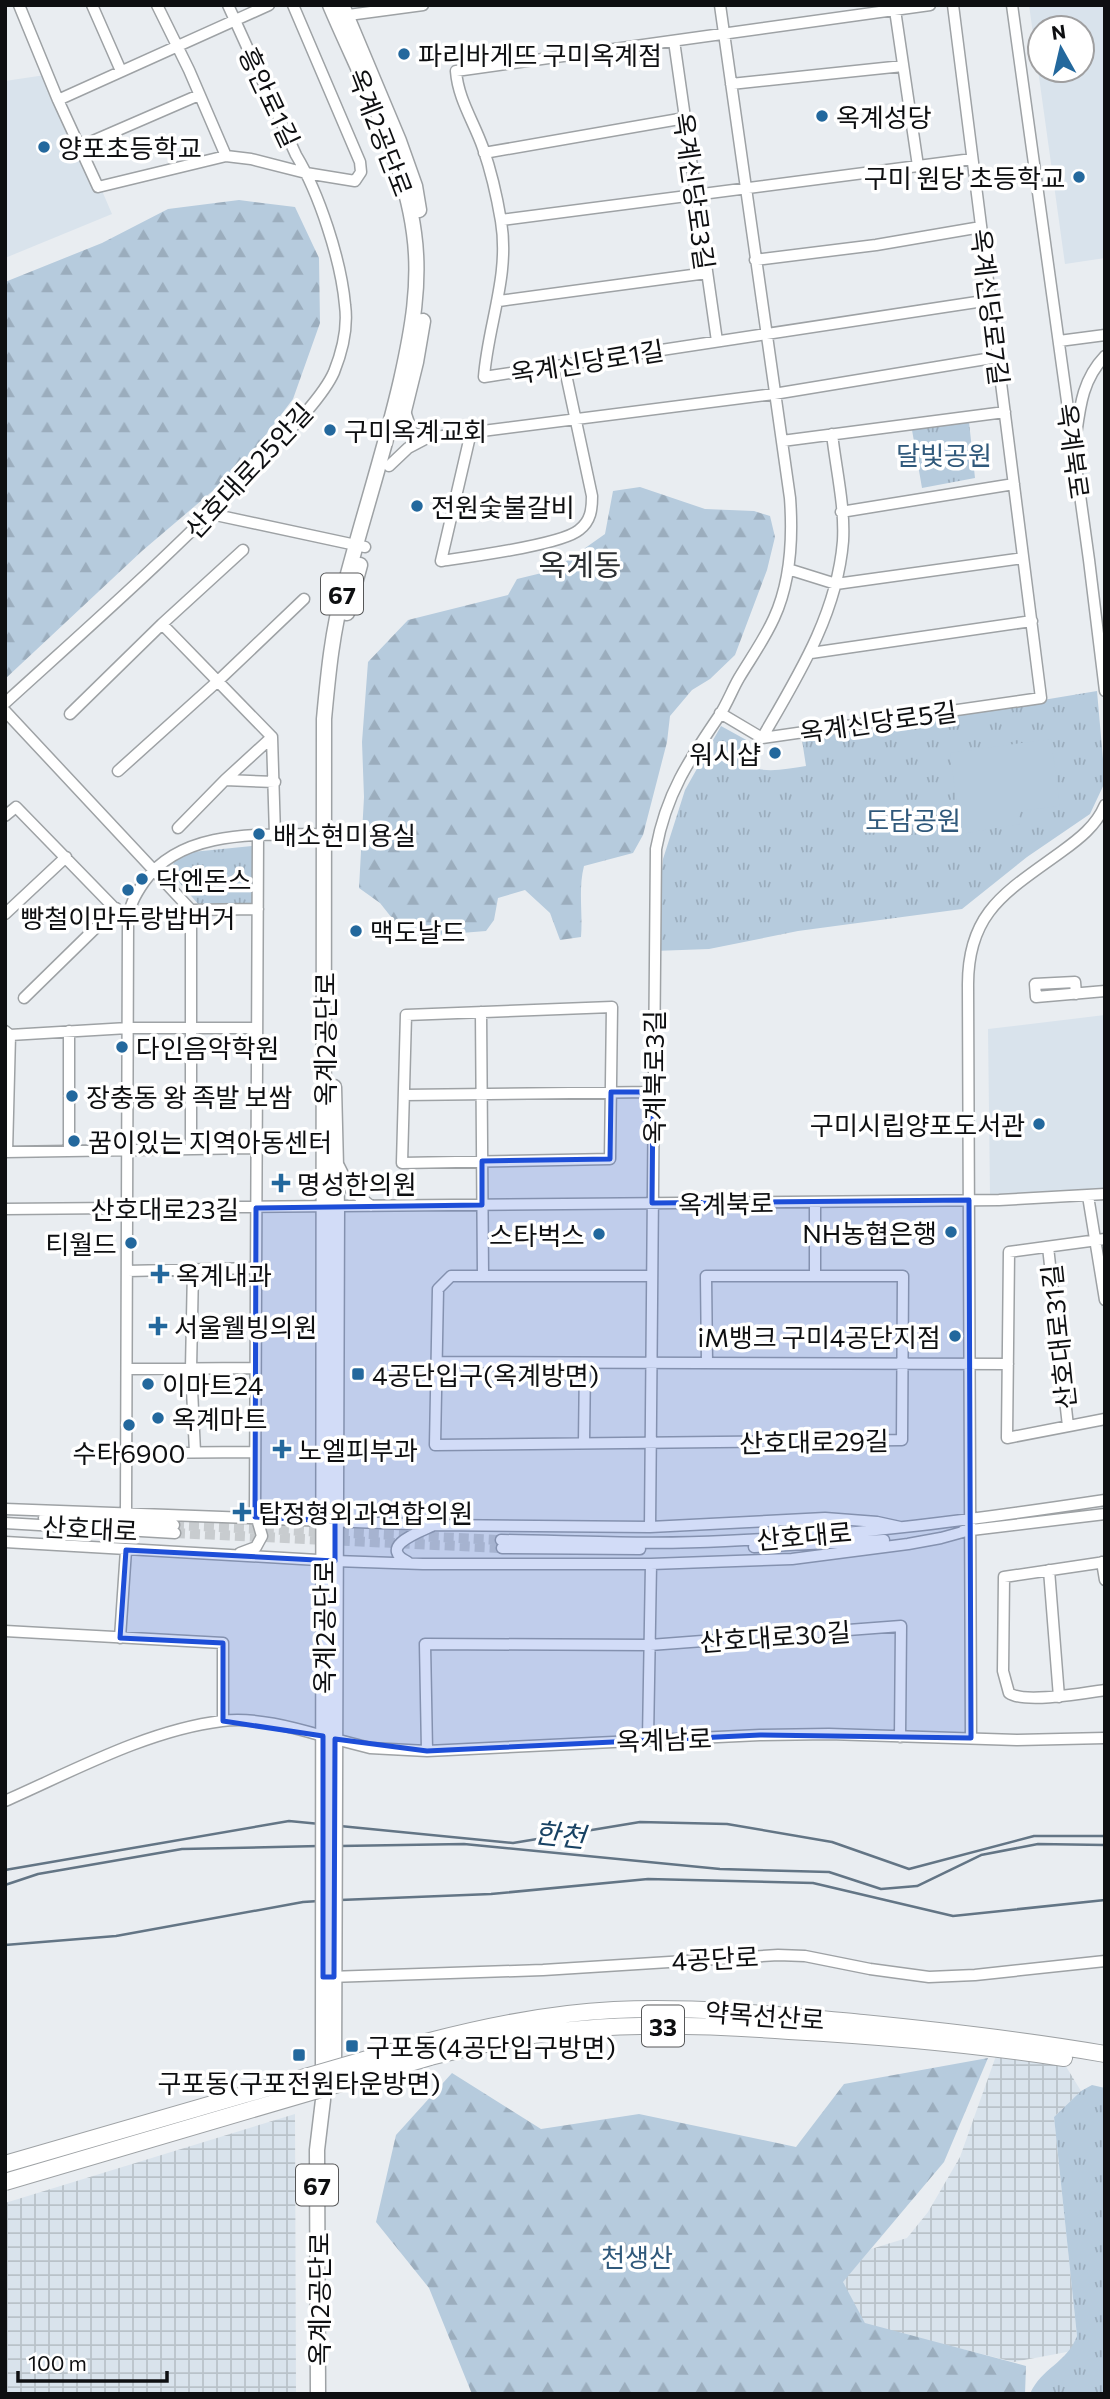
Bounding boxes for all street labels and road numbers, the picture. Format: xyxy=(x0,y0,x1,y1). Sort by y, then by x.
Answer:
street label: 흥안로1길 xyxy=(233,42,307,152)
street label: 옥계2공단로 xyxy=(343,64,419,200)
street label: 옥계신당로3길 xyxy=(669,110,721,272)
street label: 옥계신당로7길 xyxy=(966,227,1016,387)
street label: 옥계신당로1길 xyxy=(508,334,666,388)
street label: 산호대로25안길 xyxy=(178,396,318,544)
street label: 옥계북로 xyxy=(1052,401,1096,501)
road number: 67 xyxy=(321,574,363,614)
street label: 옥계신당로5길 xyxy=(797,695,959,747)
street label: 옥계2공단로 xyxy=(309,972,340,1106)
street label: 옥계북로3길 xyxy=(638,1010,669,1144)
street label: 옥계북로 xyxy=(678,1187,774,1219)
street label: 산호대로23길 xyxy=(91,1193,239,1224)
street label: 산호대로31길 xyxy=(1035,1263,1081,1411)
street label: 산호대로29길 xyxy=(739,1424,889,1458)
street label: 산호대로 xyxy=(41,1510,139,1546)
street label: 산호대로 xyxy=(755,1515,853,1555)
street label: 옥계2공단로 xyxy=(308,1560,339,1694)
street label: 산호대로30길 xyxy=(698,1615,852,1657)
street label: 옥계남로 xyxy=(616,1722,712,1756)
street label: 4공단로 xyxy=(671,1940,759,1976)
street label: 약목선산로 xyxy=(704,1995,826,2035)
road number: 33 xyxy=(642,2006,684,2047)
road number: 67 xyxy=(296,2164,338,2206)
street label: 옥계2공단로 xyxy=(303,2232,334,2366)

